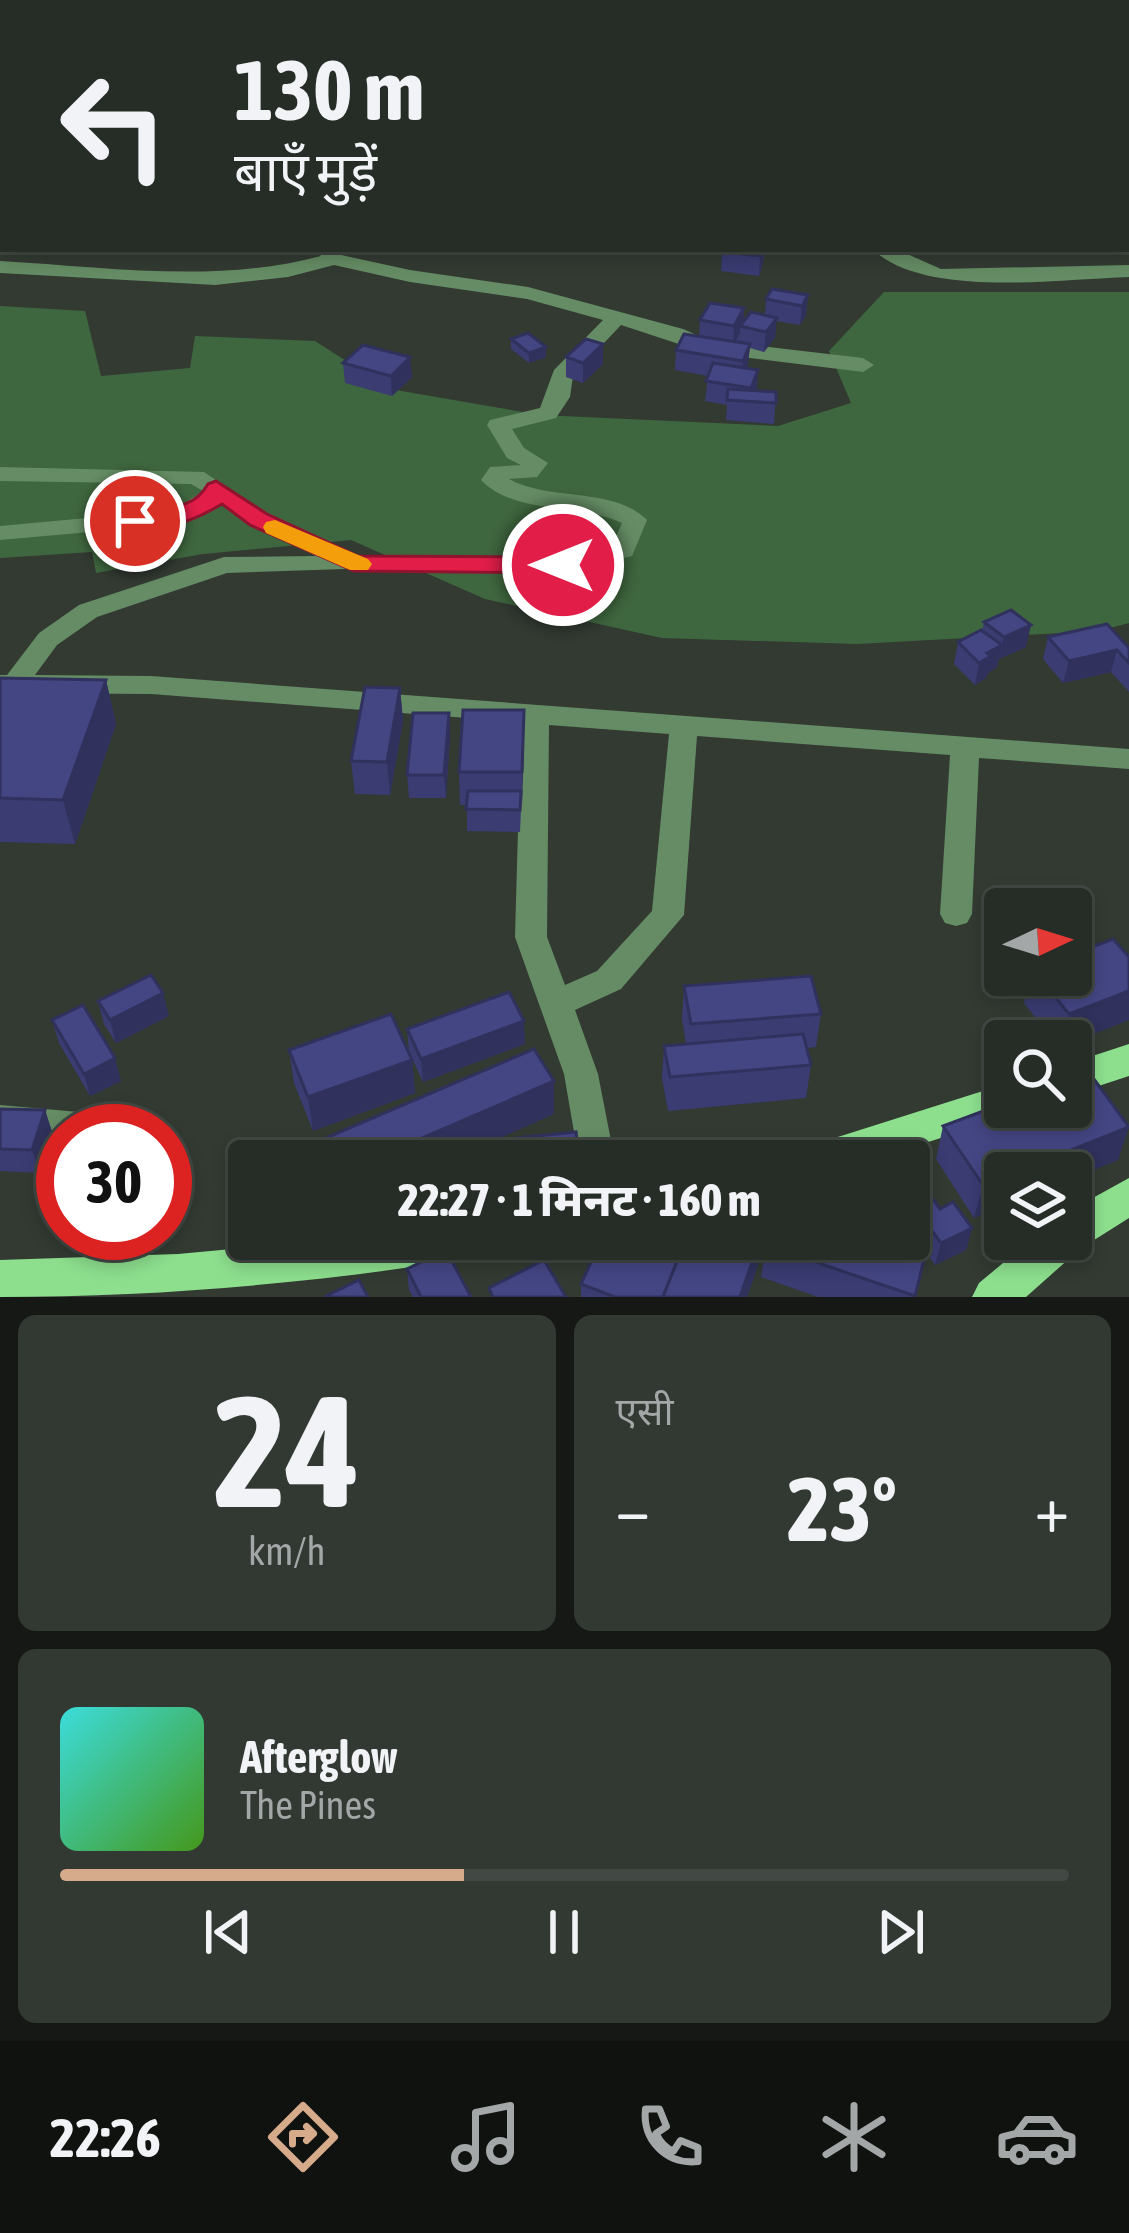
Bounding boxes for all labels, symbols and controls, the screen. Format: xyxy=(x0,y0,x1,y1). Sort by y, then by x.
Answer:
text: 130 m xyxy=(234,42,424,138)
icon: left xyxy=(36,48,192,204)
text: बाएँ मुड़ें xyxy=(234,141,377,202)
pin xyxy=(84,470,186,572)
icon: arrive xyxy=(102,488,168,554)
position arrow xyxy=(500,502,626,628)
north arrow xyxy=(984,888,1092,996)
map controls xyxy=(984,888,1092,1260)
button: search xyxy=(984,1020,1092,1128)
speed limit sign: 30 xyxy=(36,1104,192,1260)
button: layers xyxy=(984,1152,1092,1260)
text: 22:27 · 1 मिनट · 160 m xyxy=(398,1174,760,1226)
text: 24 xyxy=(213,1361,360,1540)
text: एसी xyxy=(616,1389,674,1433)
text: 23° xyxy=(788,1457,897,1560)
text: − xyxy=(616,1470,650,1546)
text: + xyxy=(1035,1470,1069,1546)
text: km/h xyxy=(248,1529,325,1573)
text: Afterglow xyxy=(240,1731,398,1783)
text: The Pines xyxy=(240,1783,376,1827)
icon: previous xyxy=(195,1899,261,1965)
icon: pause xyxy=(531,1899,597,1965)
icon: next xyxy=(868,1899,934,1965)
icon: directions xyxy=(261,2095,345,2179)
icon: music xyxy=(444,2095,528,2179)
icon: phone xyxy=(628,2095,712,2179)
icon: climate xyxy=(812,2095,896,2179)
icon: car xyxy=(995,2095,1079,2179)
text: 22:26 xyxy=(50,2107,161,2168)

